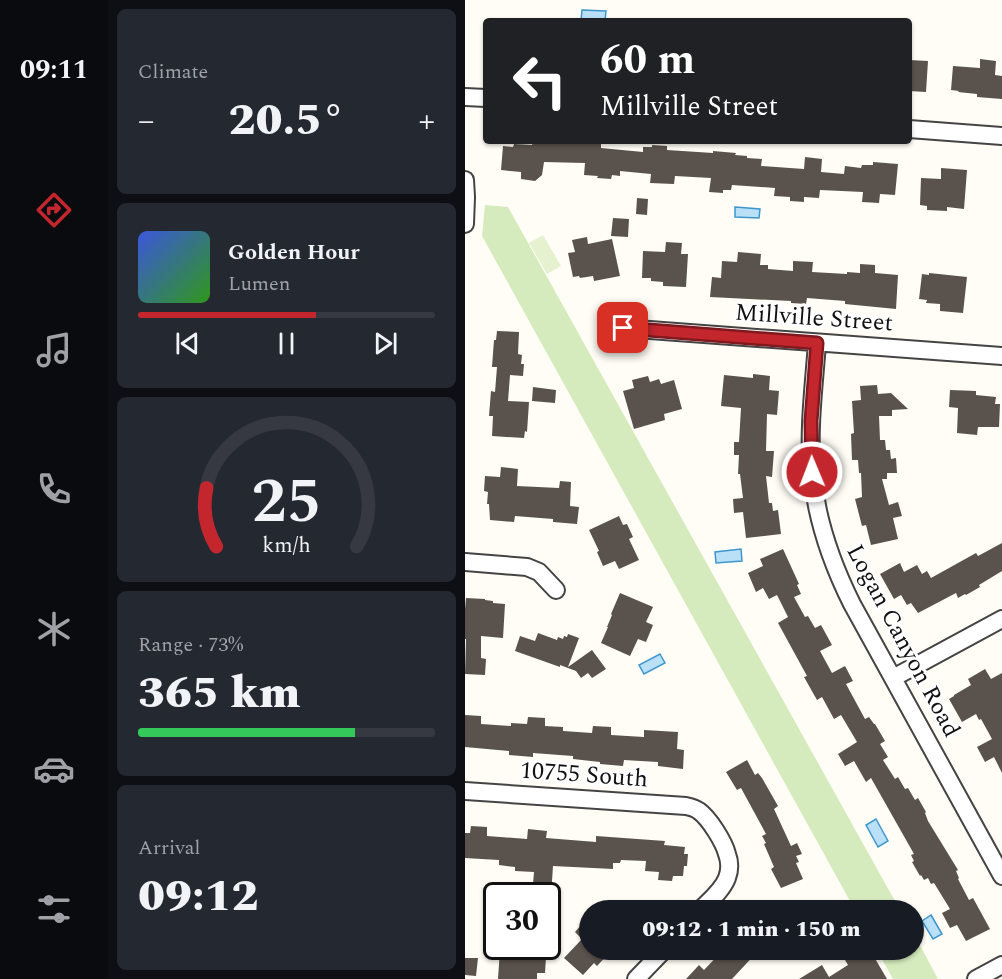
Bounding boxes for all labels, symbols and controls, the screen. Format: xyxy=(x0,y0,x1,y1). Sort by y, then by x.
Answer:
text: 60 m xyxy=(600,29,695,92)
icon: left xyxy=(501,42,579,120)
text: 09:11 xyxy=(20,49,88,91)
text: Climate xyxy=(138,57,208,87)
text: 20.5° xyxy=(228,86,345,155)
text: Millville Street xyxy=(600,86,778,128)
text: − xyxy=(138,96,155,146)
text: + xyxy=(418,96,435,146)
icon: directions xyxy=(33,189,75,231)
text: Golden Hour xyxy=(228,236,360,269)
text: Lumen xyxy=(228,269,290,299)
street label: Millville Street xyxy=(734,295,894,341)
pin xyxy=(597,302,648,353)
icon: arrive xyxy=(606,311,639,344)
icon: previous xyxy=(171,327,204,360)
icon: pause xyxy=(270,327,303,360)
icon: next xyxy=(369,327,402,360)
icon: music xyxy=(33,329,75,371)
position arrow xyxy=(780,440,844,504)
text: 25 xyxy=(251,455,322,550)
icon: phone xyxy=(33,468,75,510)
text: km/h xyxy=(262,529,311,562)
street label: Logan Canyon Road xyxy=(837,538,969,744)
icon: climate xyxy=(33,608,75,650)
text: Range · 73% xyxy=(138,630,243,660)
text: 365 km xyxy=(138,659,300,728)
icon: car xyxy=(33,748,75,790)
street label: 10755 South xyxy=(519,753,649,797)
text: Arrival xyxy=(138,833,200,863)
text: 09:12 xyxy=(138,862,259,931)
speed limit sign: 30 xyxy=(483,882,561,960)
icon: filters xyxy=(33,888,75,930)
text: 09:12 · 1 min · 150 m xyxy=(642,913,861,946)

